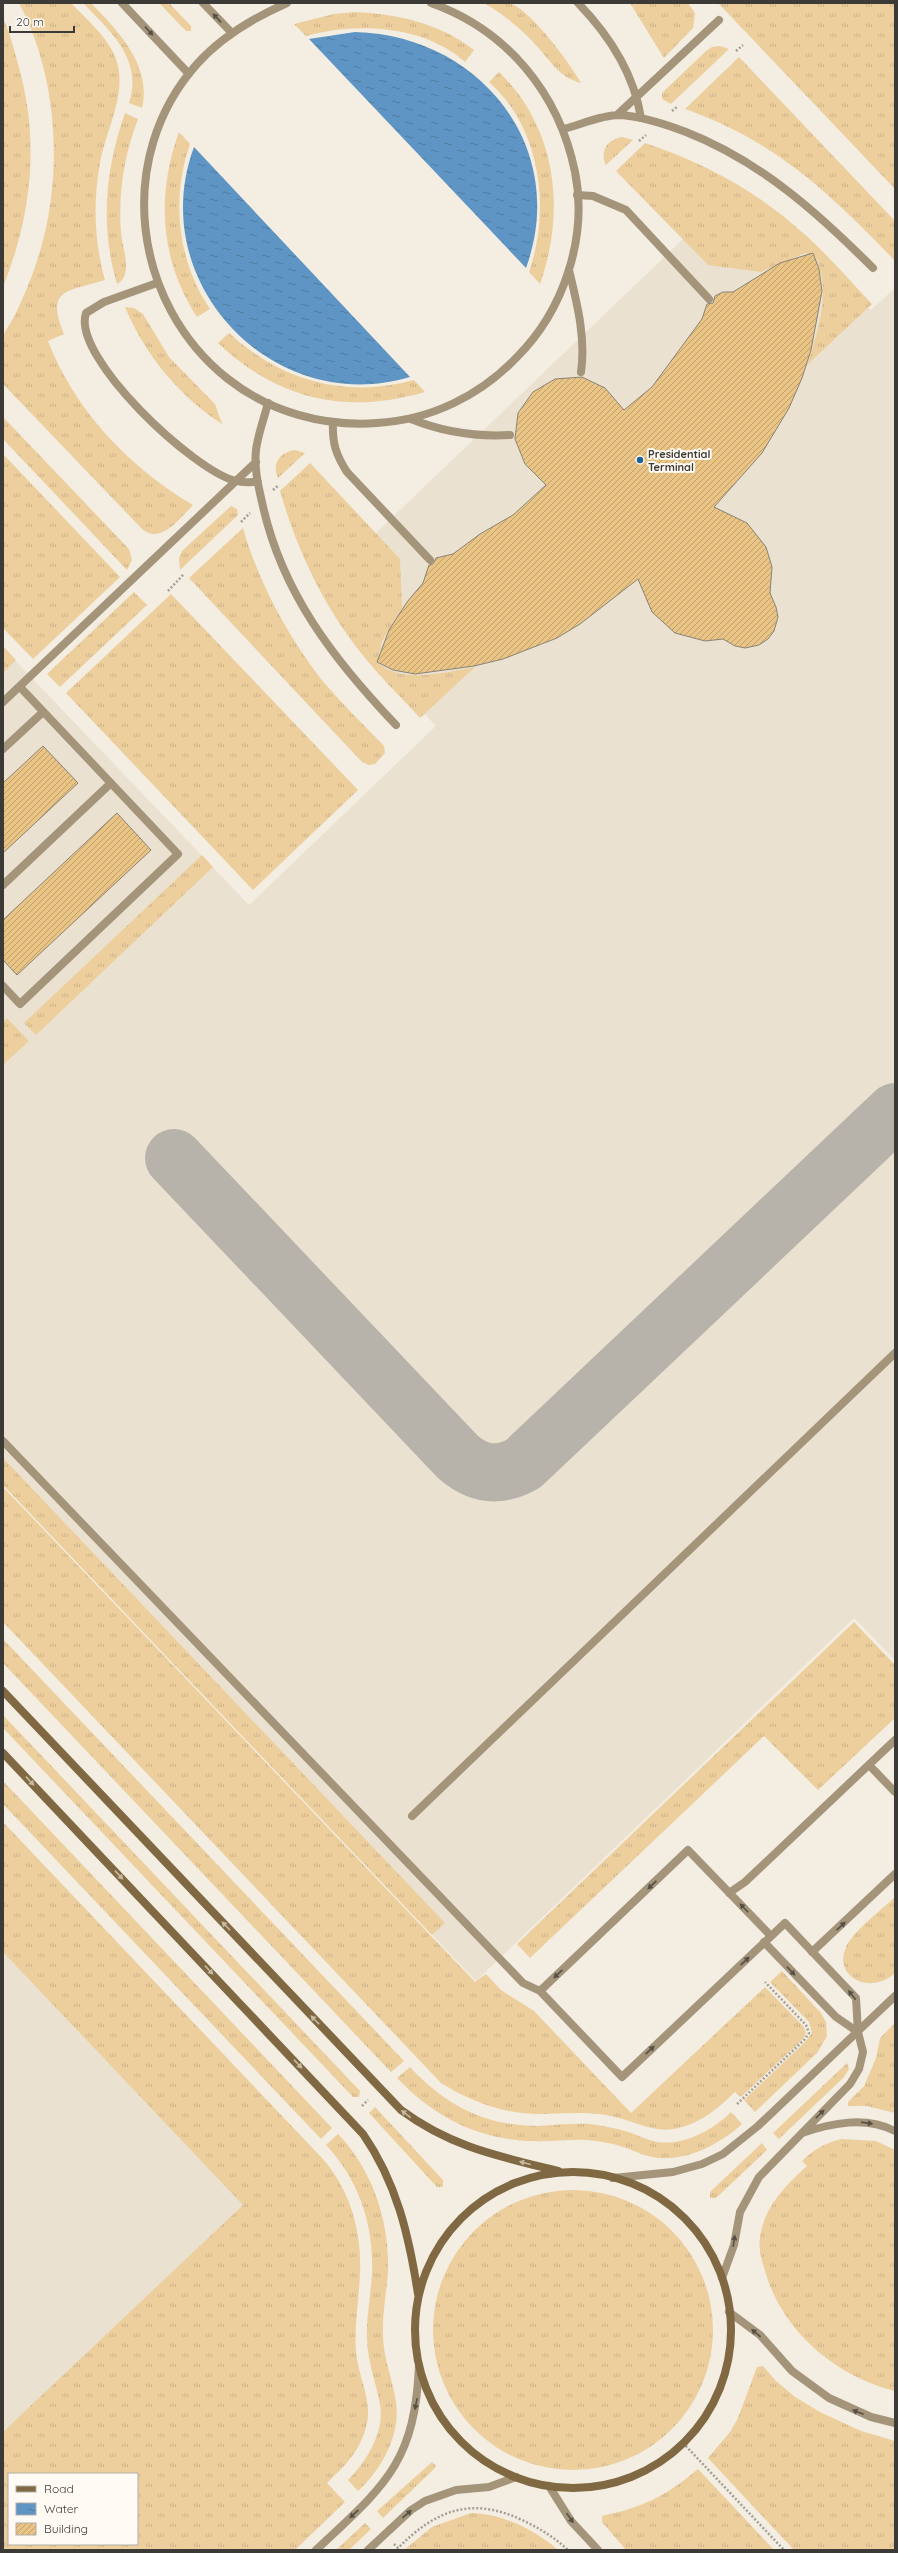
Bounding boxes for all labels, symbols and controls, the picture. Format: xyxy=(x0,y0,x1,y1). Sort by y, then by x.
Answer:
scale bar xyxy=(10,8,74,34)
one-way arrow xyxy=(213,13,222,23)
text: 20 m xyxy=(16,14,44,29)
one-way arrow xyxy=(144,26,154,36)
place label: Presidential Terminal xyxy=(648,447,711,474)
marker: Presidential Terminal xyxy=(635,455,645,465)
one-way arrow xyxy=(25,1776,35,1786)
one-way arrow xyxy=(115,1870,124,1881)
one-way arrow xyxy=(647,1880,657,1889)
one-way arrow xyxy=(739,1903,749,1913)
one-way arrow xyxy=(221,1921,231,1931)
one-way arrow xyxy=(836,1921,846,1930)
one-way arrow xyxy=(740,1956,750,1966)
one-way arrow xyxy=(204,1965,214,1975)
one-way arrow xyxy=(786,1966,796,1976)
one-way arrow xyxy=(553,1969,563,1979)
one-way arrow xyxy=(848,1989,856,2000)
one-way arrow xyxy=(311,2015,320,2025)
one-way arrow xyxy=(646,2046,655,2055)
one-way arrow xyxy=(293,2059,303,2069)
one-way arrow xyxy=(815,2109,825,2119)
one-way arrow xyxy=(400,2110,411,2118)
one-way arrow xyxy=(861,2120,873,2126)
one-way arrow xyxy=(518,2160,530,2166)
one-way arrow xyxy=(731,2235,737,2247)
one-way arrow xyxy=(751,2328,762,2337)
one-way arrow xyxy=(412,2398,418,2410)
one-way arrow xyxy=(851,2408,863,2414)
legend xyxy=(8,2473,138,2545)
text: Road xyxy=(44,2481,74,2496)
text: Water xyxy=(44,2501,79,2516)
one-way arrow xyxy=(349,2509,359,2519)
one-way arrow xyxy=(402,2509,412,2518)
one-way arrow xyxy=(566,2513,574,2524)
text: Building xyxy=(44,2521,88,2536)

